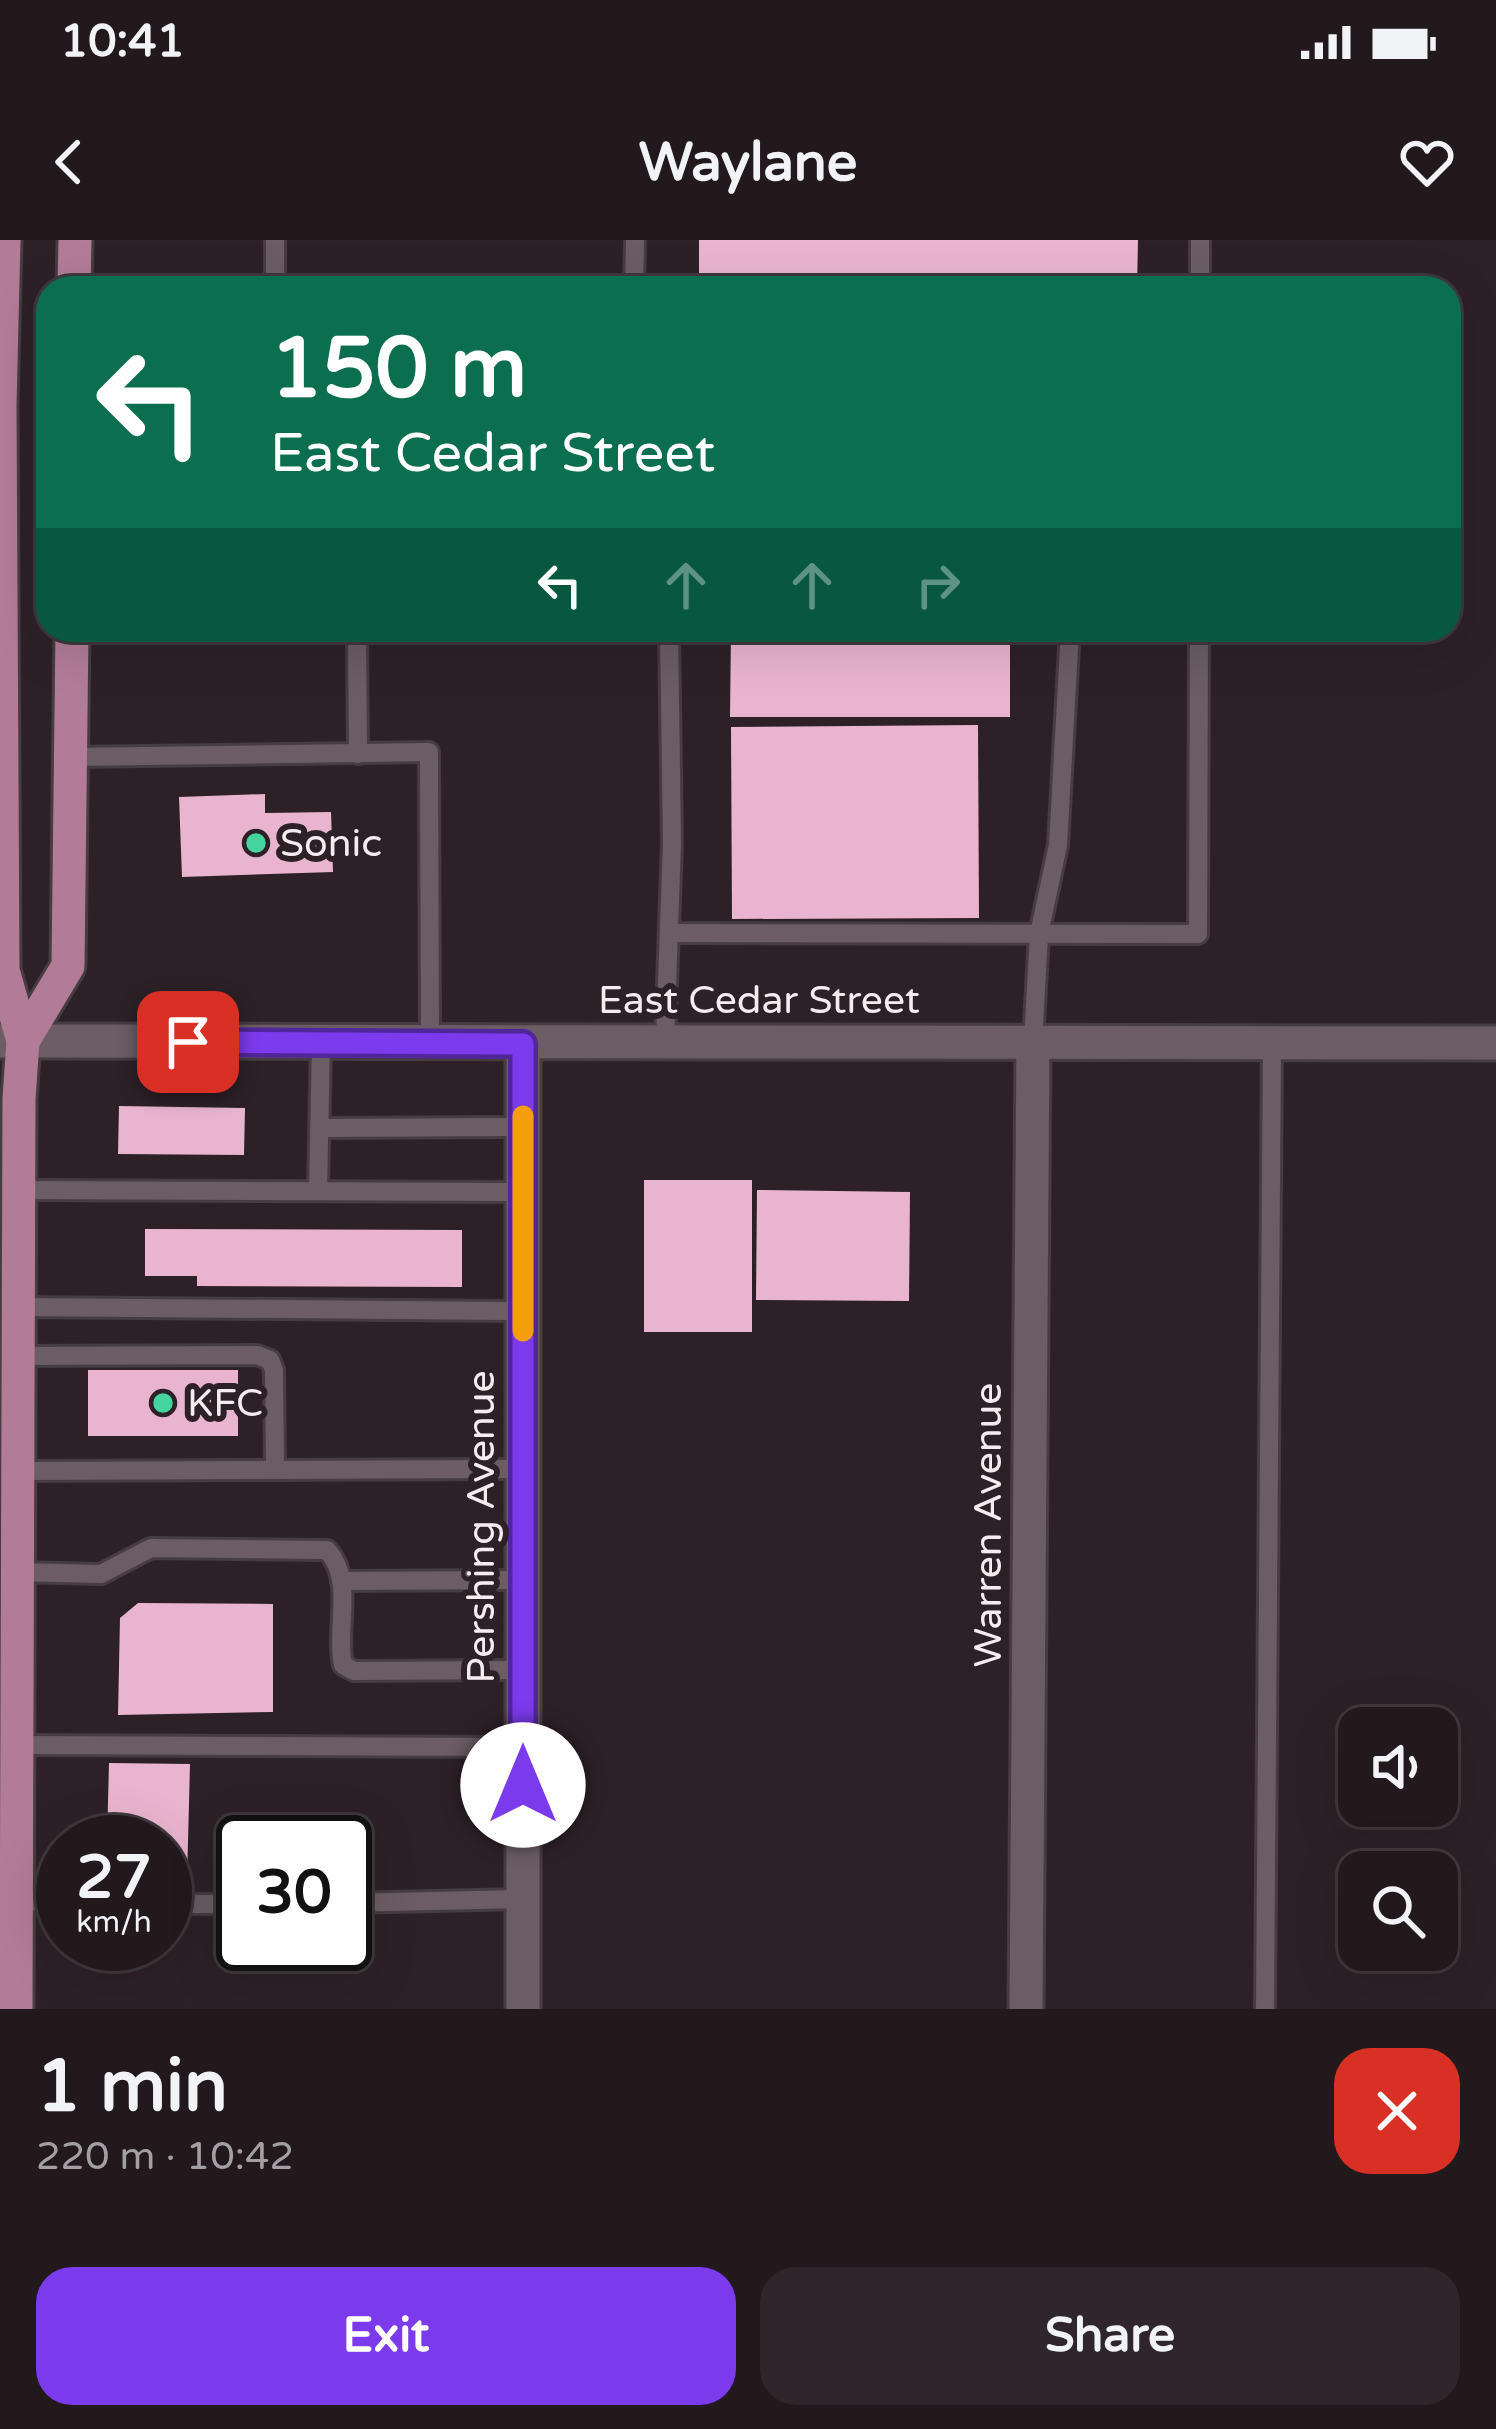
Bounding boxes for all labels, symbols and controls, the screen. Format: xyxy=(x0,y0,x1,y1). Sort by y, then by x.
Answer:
text: 10:41 xyxy=(60,15,185,69)
icon: back xyxy=(36,129,102,195)
icon: heart xyxy=(1394,129,1460,195)
text: Waylane xyxy=(639,130,857,195)
text: 150 m xyxy=(270,319,527,420)
icon: left xyxy=(72,324,228,480)
text: East Cedar Street xyxy=(270,421,716,486)
icon: left xyxy=(527,552,593,618)
icon: ahead xyxy=(653,552,719,618)
icon: ahead xyxy=(779,552,845,618)
icon: right xyxy=(905,552,971,618)
place label: Sonic xyxy=(280,820,382,867)
marker: Sonic xyxy=(243,830,269,856)
street label: East Cedar Street xyxy=(598,977,920,1024)
pin xyxy=(137,991,239,1093)
icon: arrive xyxy=(155,1009,221,1075)
street label: Pershing Avenue xyxy=(458,1371,505,1683)
place label: KFC xyxy=(187,1380,263,1427)
street label: Warren Avenue xyxy=(965,1383,1012,1667)
marker: KFC xyxy=(150,1390,176,1416)
map controls xyxy=(1338,1707,1458,1971)
button: sound xyxy=(1338,1707,1458,1827)
position arrow xyxy=(460,1722,586,1848)
speed limit sign: 30 xyxy=(216,1815,372,1971)
text: 27 xyxy=(76,1842,152,1914)
button: search xyxy=(1338,1851,1458,1971)
text: km/h xyxy=(76,1904,152,1941)
text: 1 min xyxy=(36,2044,228,2131)
button: close xyxy=(1334,2048,1460,2174)
text: 220 m · 10:42 xyxy=(36,2133,294,2180)
button: Exit xyxy=(36,2267,736,2405)
button: Share xyxy=(760,2267,1460,2405)

